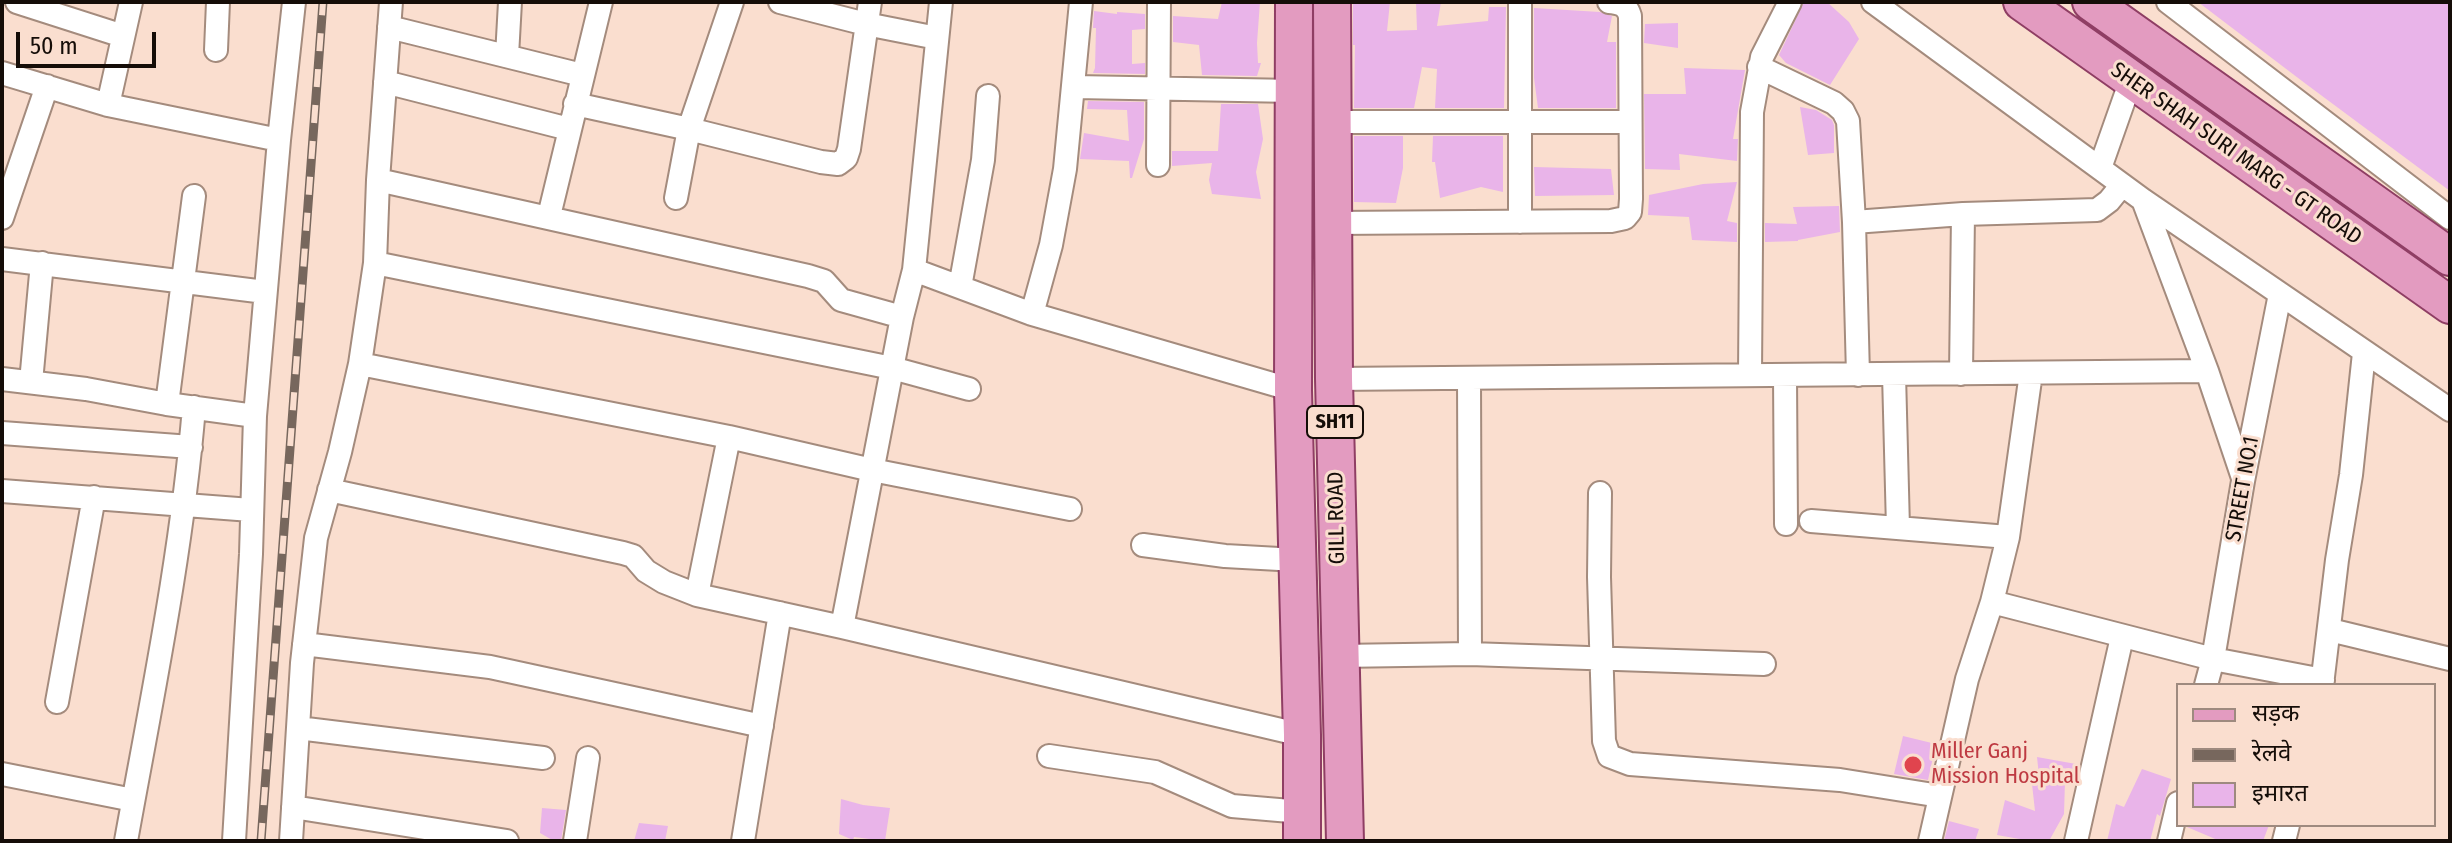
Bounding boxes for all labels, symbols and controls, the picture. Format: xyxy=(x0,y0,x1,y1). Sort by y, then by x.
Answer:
scale bar xyxy=(20,16,160,66)
text: 50 m xyxy=(30,32,78,60)
street label: SHER SHAH SURI MARG - GT ROAD xyxy=(2105,57,2367,251)
road number: SH11 xyxy=(1307,406,1363,438)
street label: STREET NO.1 xyxy=(2221,434,2265,544)
street label: GILL ROAD xyxy=(1323,471,1351,565)
legend xyxy=(2176,683,2436,827)
text: सड़क xyxy=(2252,699,2300,727)
place label: Miller Ganj Mission Hospital xyxy=(1931,739,2080,790)
text: रेलवे xyxy=(2252,739,2291,767)
marker: Miller Ganj Mission Hospital xyxy=(1902,754,1924,776)
text: इमारत xyxy=(2252,779,2308,807)

